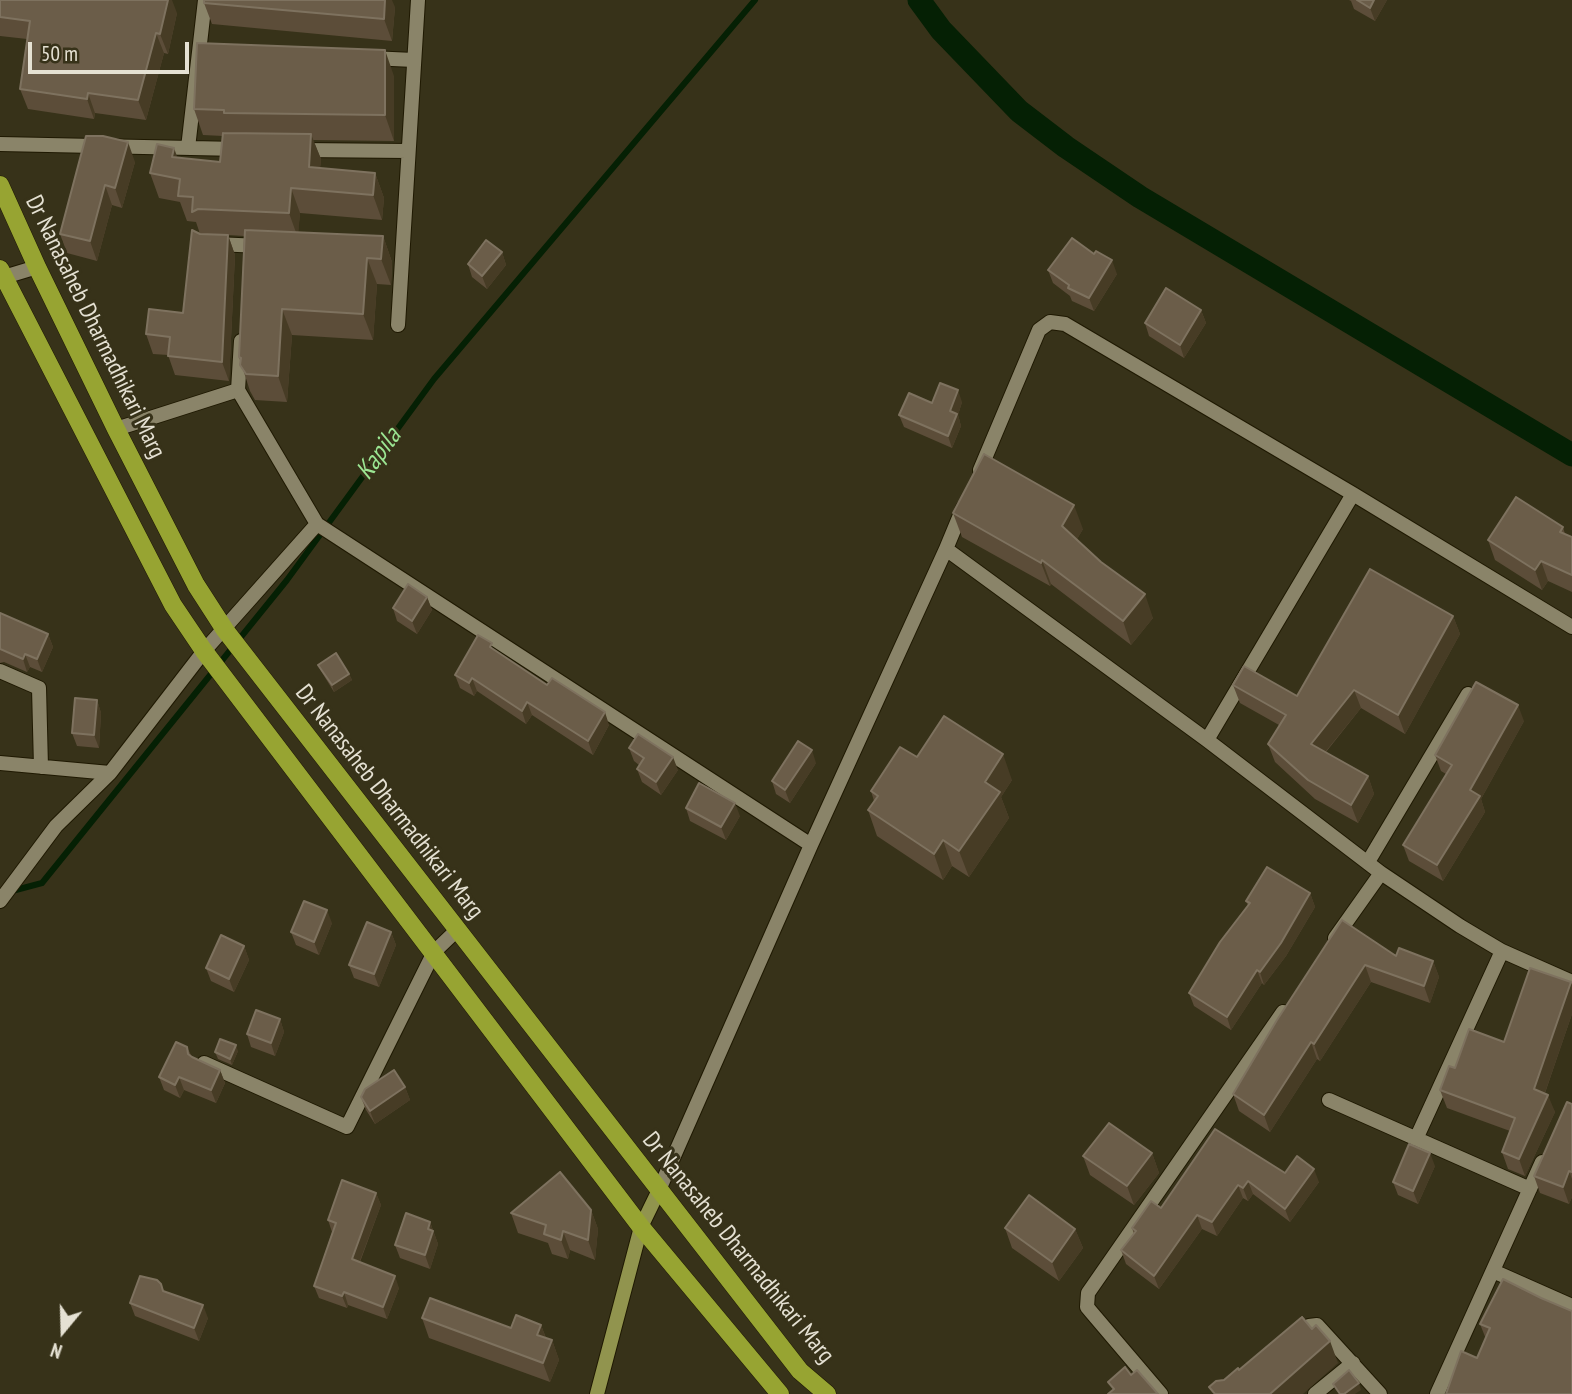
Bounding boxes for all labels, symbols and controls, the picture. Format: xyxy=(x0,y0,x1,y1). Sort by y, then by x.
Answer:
scale bar xyxy=(32,28,192,72)
text: 50 m xyxy=(41,40,78,67)
street label: Dr Nanasaheb Dharmadhikari Marg xyxy=(19,191,171,463)
water label: Kapila xyxy=(350,422,408,486)
street label: Dr Nanasaheb Dharmadhikari Marg xyxy=(289,679,489,925)
street label: Dr Nanasaheb Dharmadhikari Marg xyxy=(636,1127,840,1369)
north arrow xyxy=(28,1296,98,1366)
text: N xyxy=(47,1338,65,1364)

